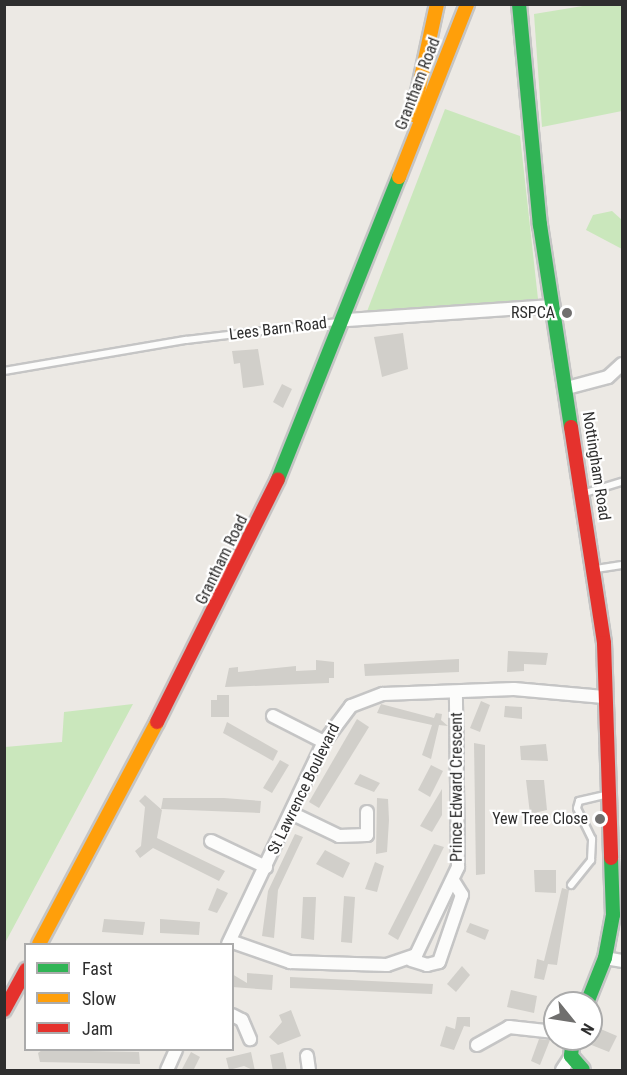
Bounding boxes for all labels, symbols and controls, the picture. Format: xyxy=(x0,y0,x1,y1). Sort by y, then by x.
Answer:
street label: Grantham Road xyxy=(392,35,444,133)
place label: RSPCA xyxy=(511,303,555,323)
marker: RSPCA xyxy=(560,306,574,320)
street label: Lees Barn Road xyxy=(228,313,328,345)
street label: Nottingham Road xyxy=(578,410,614,522)
street label: Grantham Road xyxy=(192,512,252,608)
street label: Prince Edward Crescent xyxy=(447,712,467,862)
street label: St Lawrence Boulevard xyxy=(264,720,344,858)
place label: Yew Tree Close xyxy=(492,809,588,829)
marker: Yew Tree Close xyxy=(593,812,607,826)
legend xyxy=(24,943,234,1051)
text: Fast xyxy=(82,958,113,979)
text: Slow xyxy=(82,988,116,1009)
north arrow xyxy=(543,991,603,1051)
text: Jam xyxy=(82,1018,113,1039)
text: N xyxy=(577,1020,598,1038)

